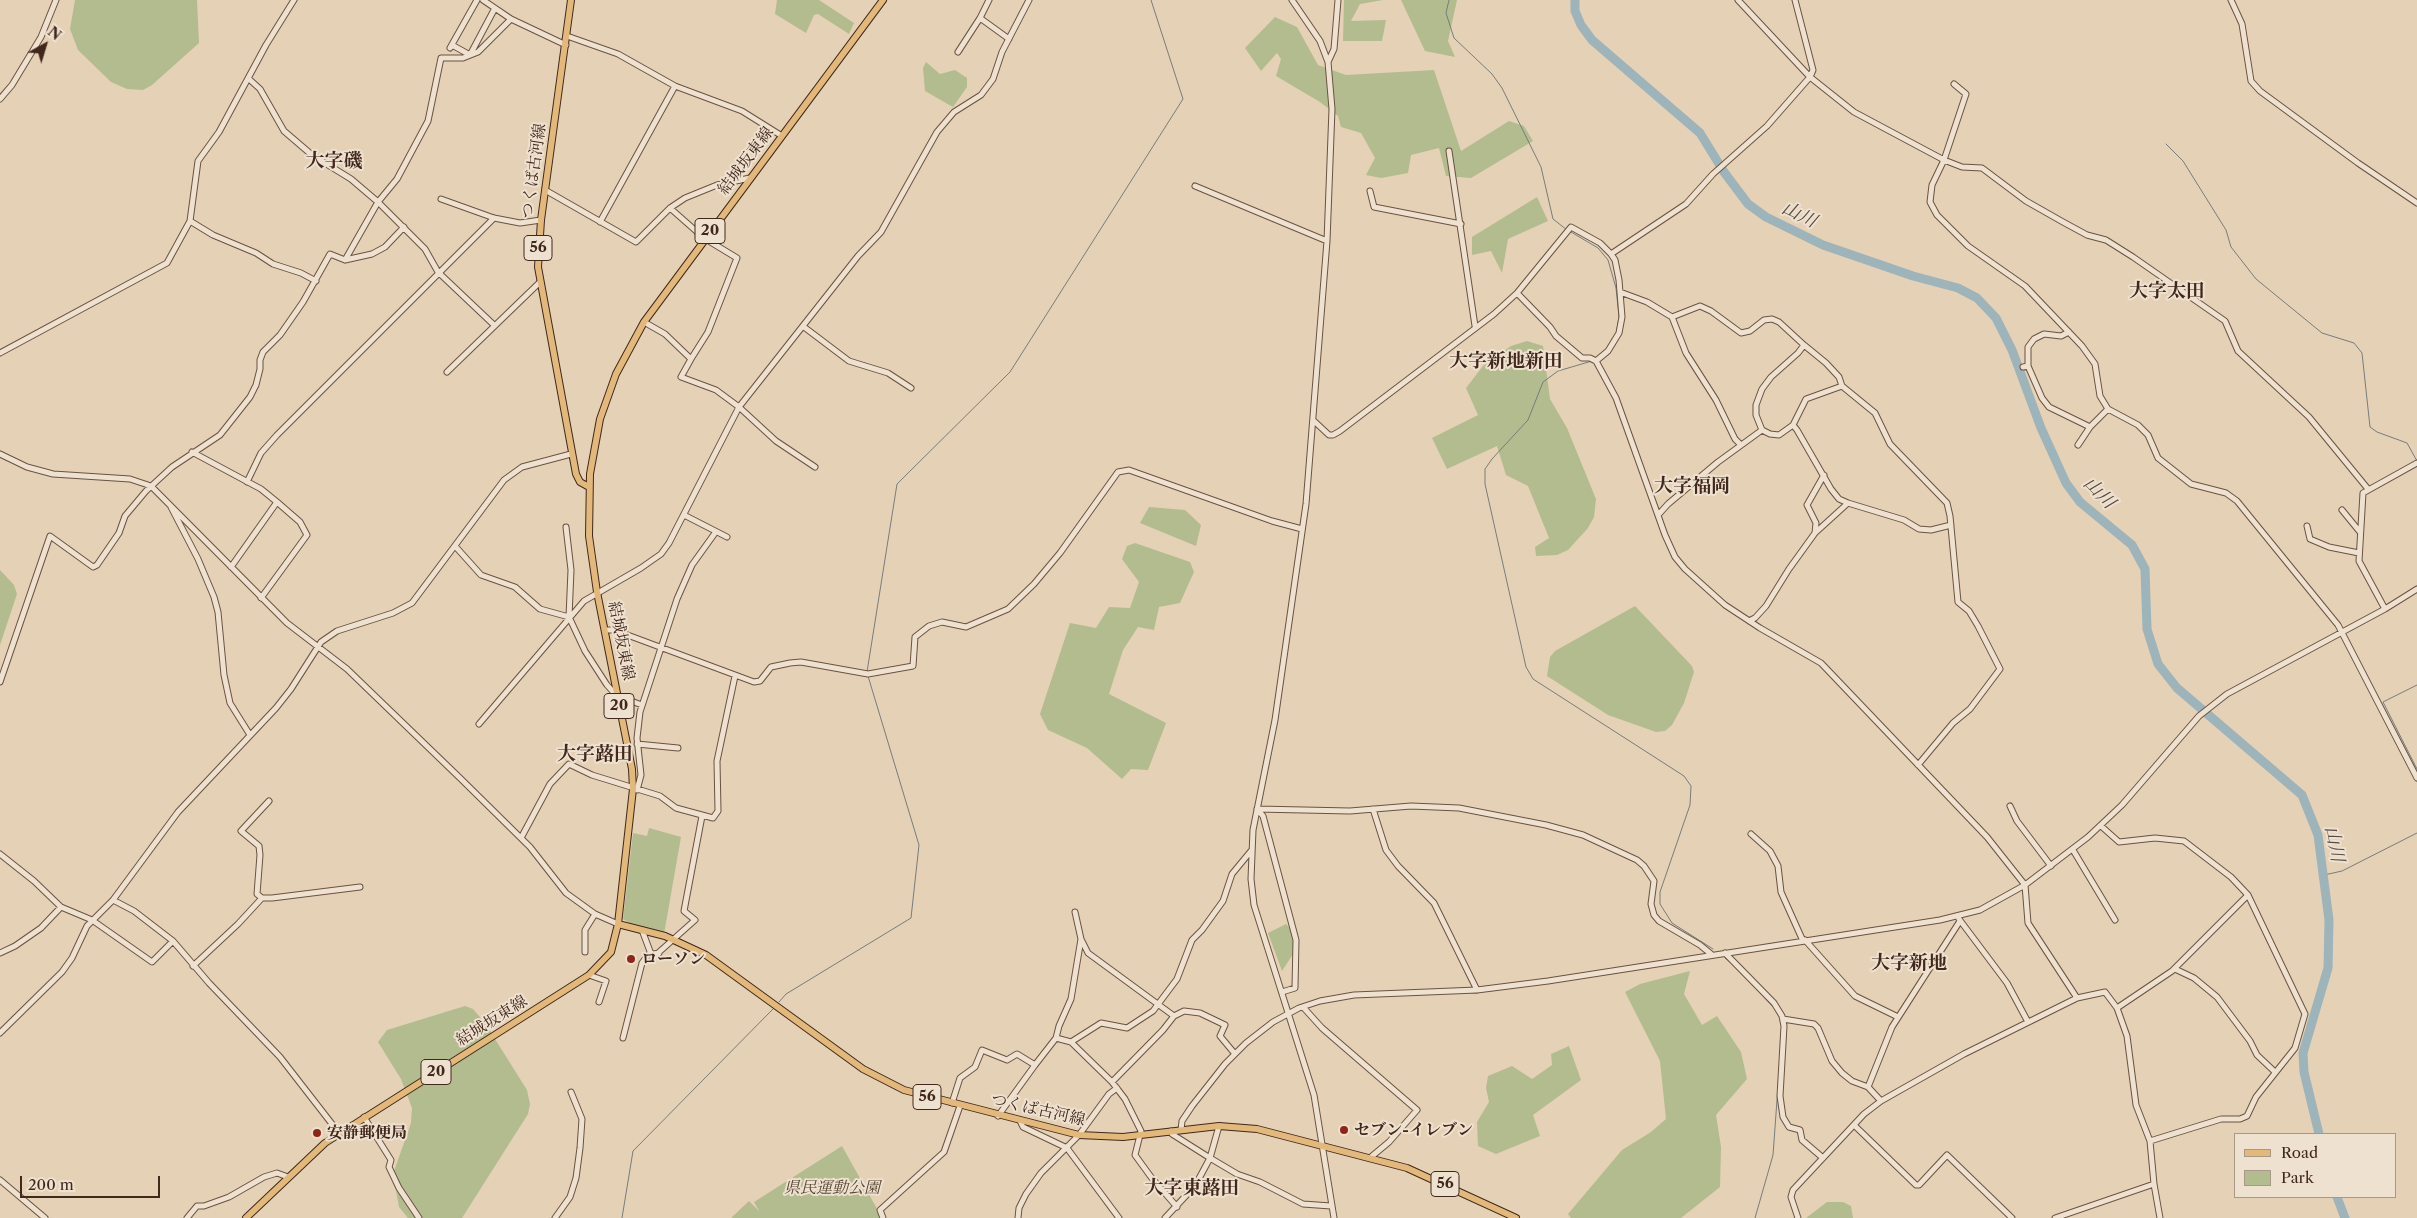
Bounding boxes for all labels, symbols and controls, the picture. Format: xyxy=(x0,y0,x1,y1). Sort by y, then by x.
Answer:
north arrow xyxy=(20,20,70,70)
text: N xyxy=(44,23,65,44)
street label: つくば古河線 xyxy=(518,122,550,220)
street label: 結城坂東線 xyxy=(714,123,778,199)
district label: 大字磯 xyxy=(306,151,362,173)
water label: 山川 xyxy=(1778,197,1820,233)
road number: 20 xyxy=(695,218,725,244)
road number: 56 xyxy=(524,236,552,260)
district label: 大字太田 xyxy=(2129,281,2205,303)
district label: 大字新地新田 xyxy=(1449,351,1563,373)
water label: 山川 xyxy=(2079,473,2119,513)
district label: 大字福岡 xyxy=(1654,476,1730,498)
street label: 結城坂東線 xyxy=(604,600,638,682)
road number: 20 xyxy=(604,694,634,718)
district label: 大字蕗田 xyxy=(557,744,633,766)
water label: 山川 xyxy=(2320,824,2348,864)
place label: ローソン xyxy=(641,949,705,969)
marker: ローソン xyxy=(625,953,637,965)
district label: 大字新地 xyxy=(1871,953,1947,975)
street label: 結城坂東線 xyxy=(453,992,531,1050)
road number: 20 xyxy=(421,1060,451,1084)
road number: 56 xyxy=(913,1084,941,1110)
street label: つくば古河線 xyxy=(989,1090,1087,1130)
place label: セブン-イレブン xyxy=(1354,1120,1473,1140)
place label: 安静郵便局 xyxy=(327,1123,407,1143)
marker: セブン-イレブン xyxy=(1338,1124,1350,1136)
marker: 安静郵便局 xyxy=(311,1127,323,1139)
legend xyxy=(2234,1133,2397,1198)
text: Road xyxy=(2281,1143,2318,1162)
scale bar xyxy=(22,1166,162,1198)
text: Park xyxy=(2281,1168,2314,1187)
road number: 56 xyxy=(1431,1172,1459,1196)
text: 200 m xyxy=(28,1175,74,1194)
park label: 県民運動公園 xyxy=(784,1178,880,1198)
district label: 大字東蕗田 xyxy=(1145,1178,1239,1200)

